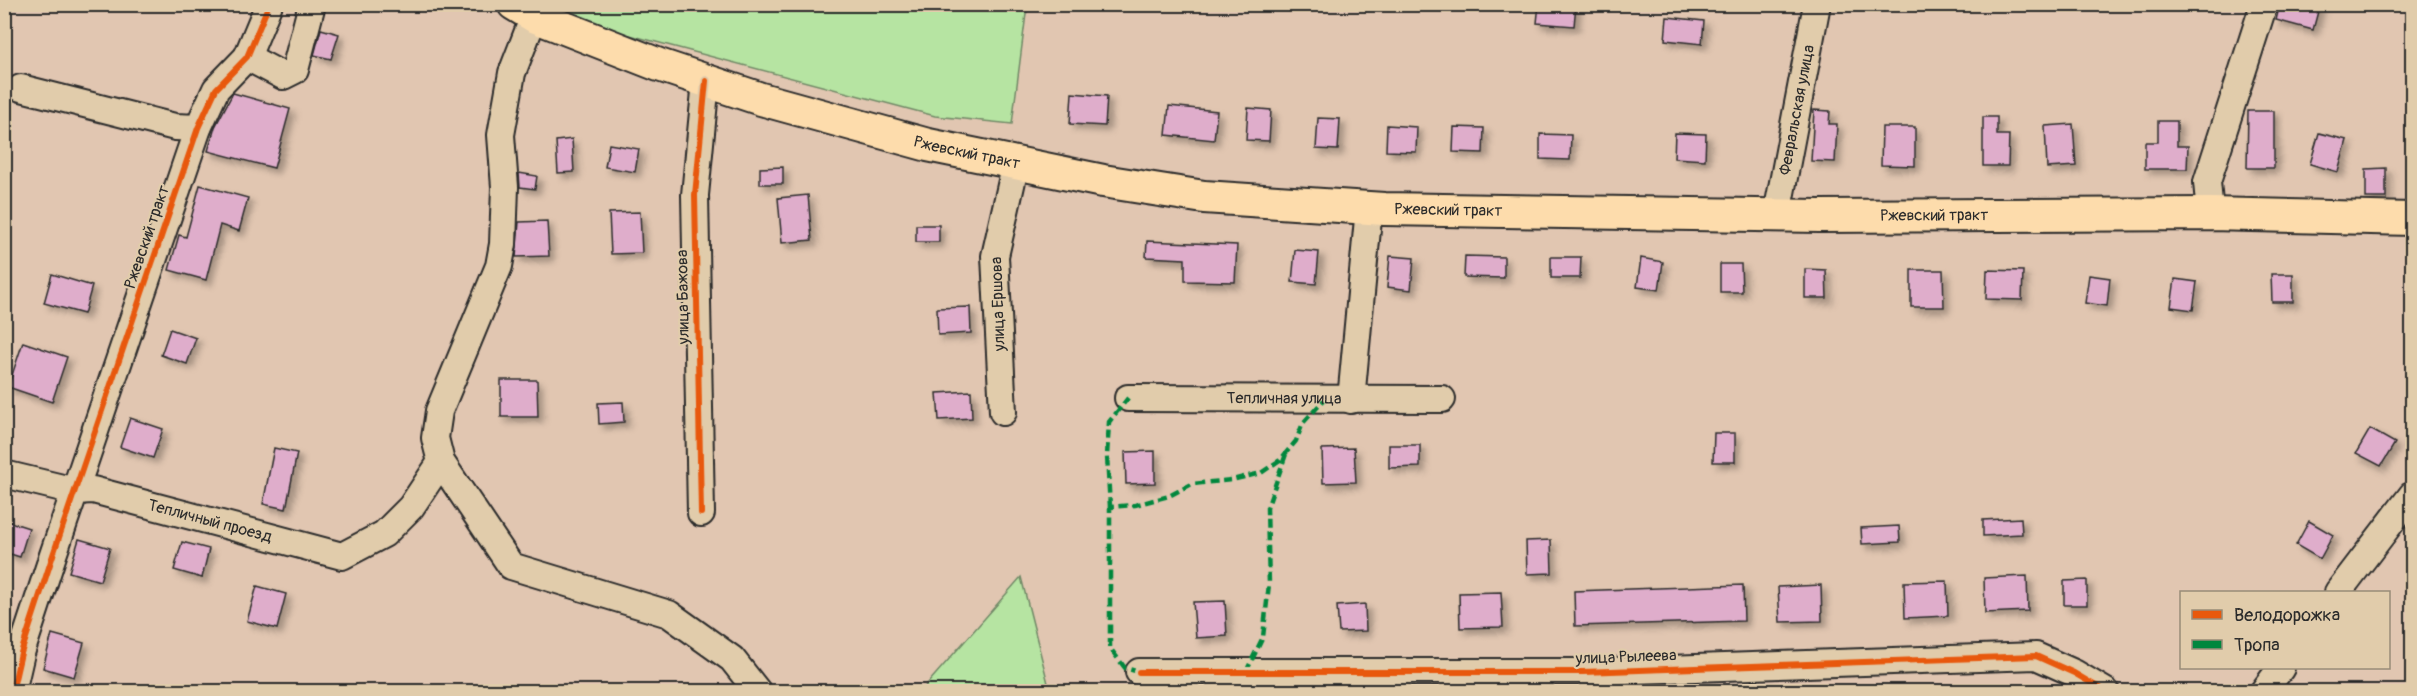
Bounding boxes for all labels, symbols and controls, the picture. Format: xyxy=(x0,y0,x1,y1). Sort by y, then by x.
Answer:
street label: Февральская улица xyxy=(1775,43,1819,177)
street label: Ржевский тракт xyxy=(912,132,1022,174)
street label: Ржевский тракт xyxy=(120,183,174,291)
street label: Ржевский тракт xyxy=(1394,199,1503,221)
street label: Ржевский тракт xyxy=(1880,205,1988,226)
street label: улица Бажова xyxy=(672,250,694,345)
street label: улица Ершова xyxy=(986,256,1010,353)
street label: Тепличная улица xyxy=(1227,388,1341,409)
street label: Тепличный проезд xyxy=(146,495,275,547)
legend xyxy=(2180,591,2390,669)
text: Велодорожка xyxy=(2234,604,2340,627)
text: Тропа xyxy=(2234,634,2280,657)
street label: улица Рылеева xyxy=(1574,645,1677,669)

